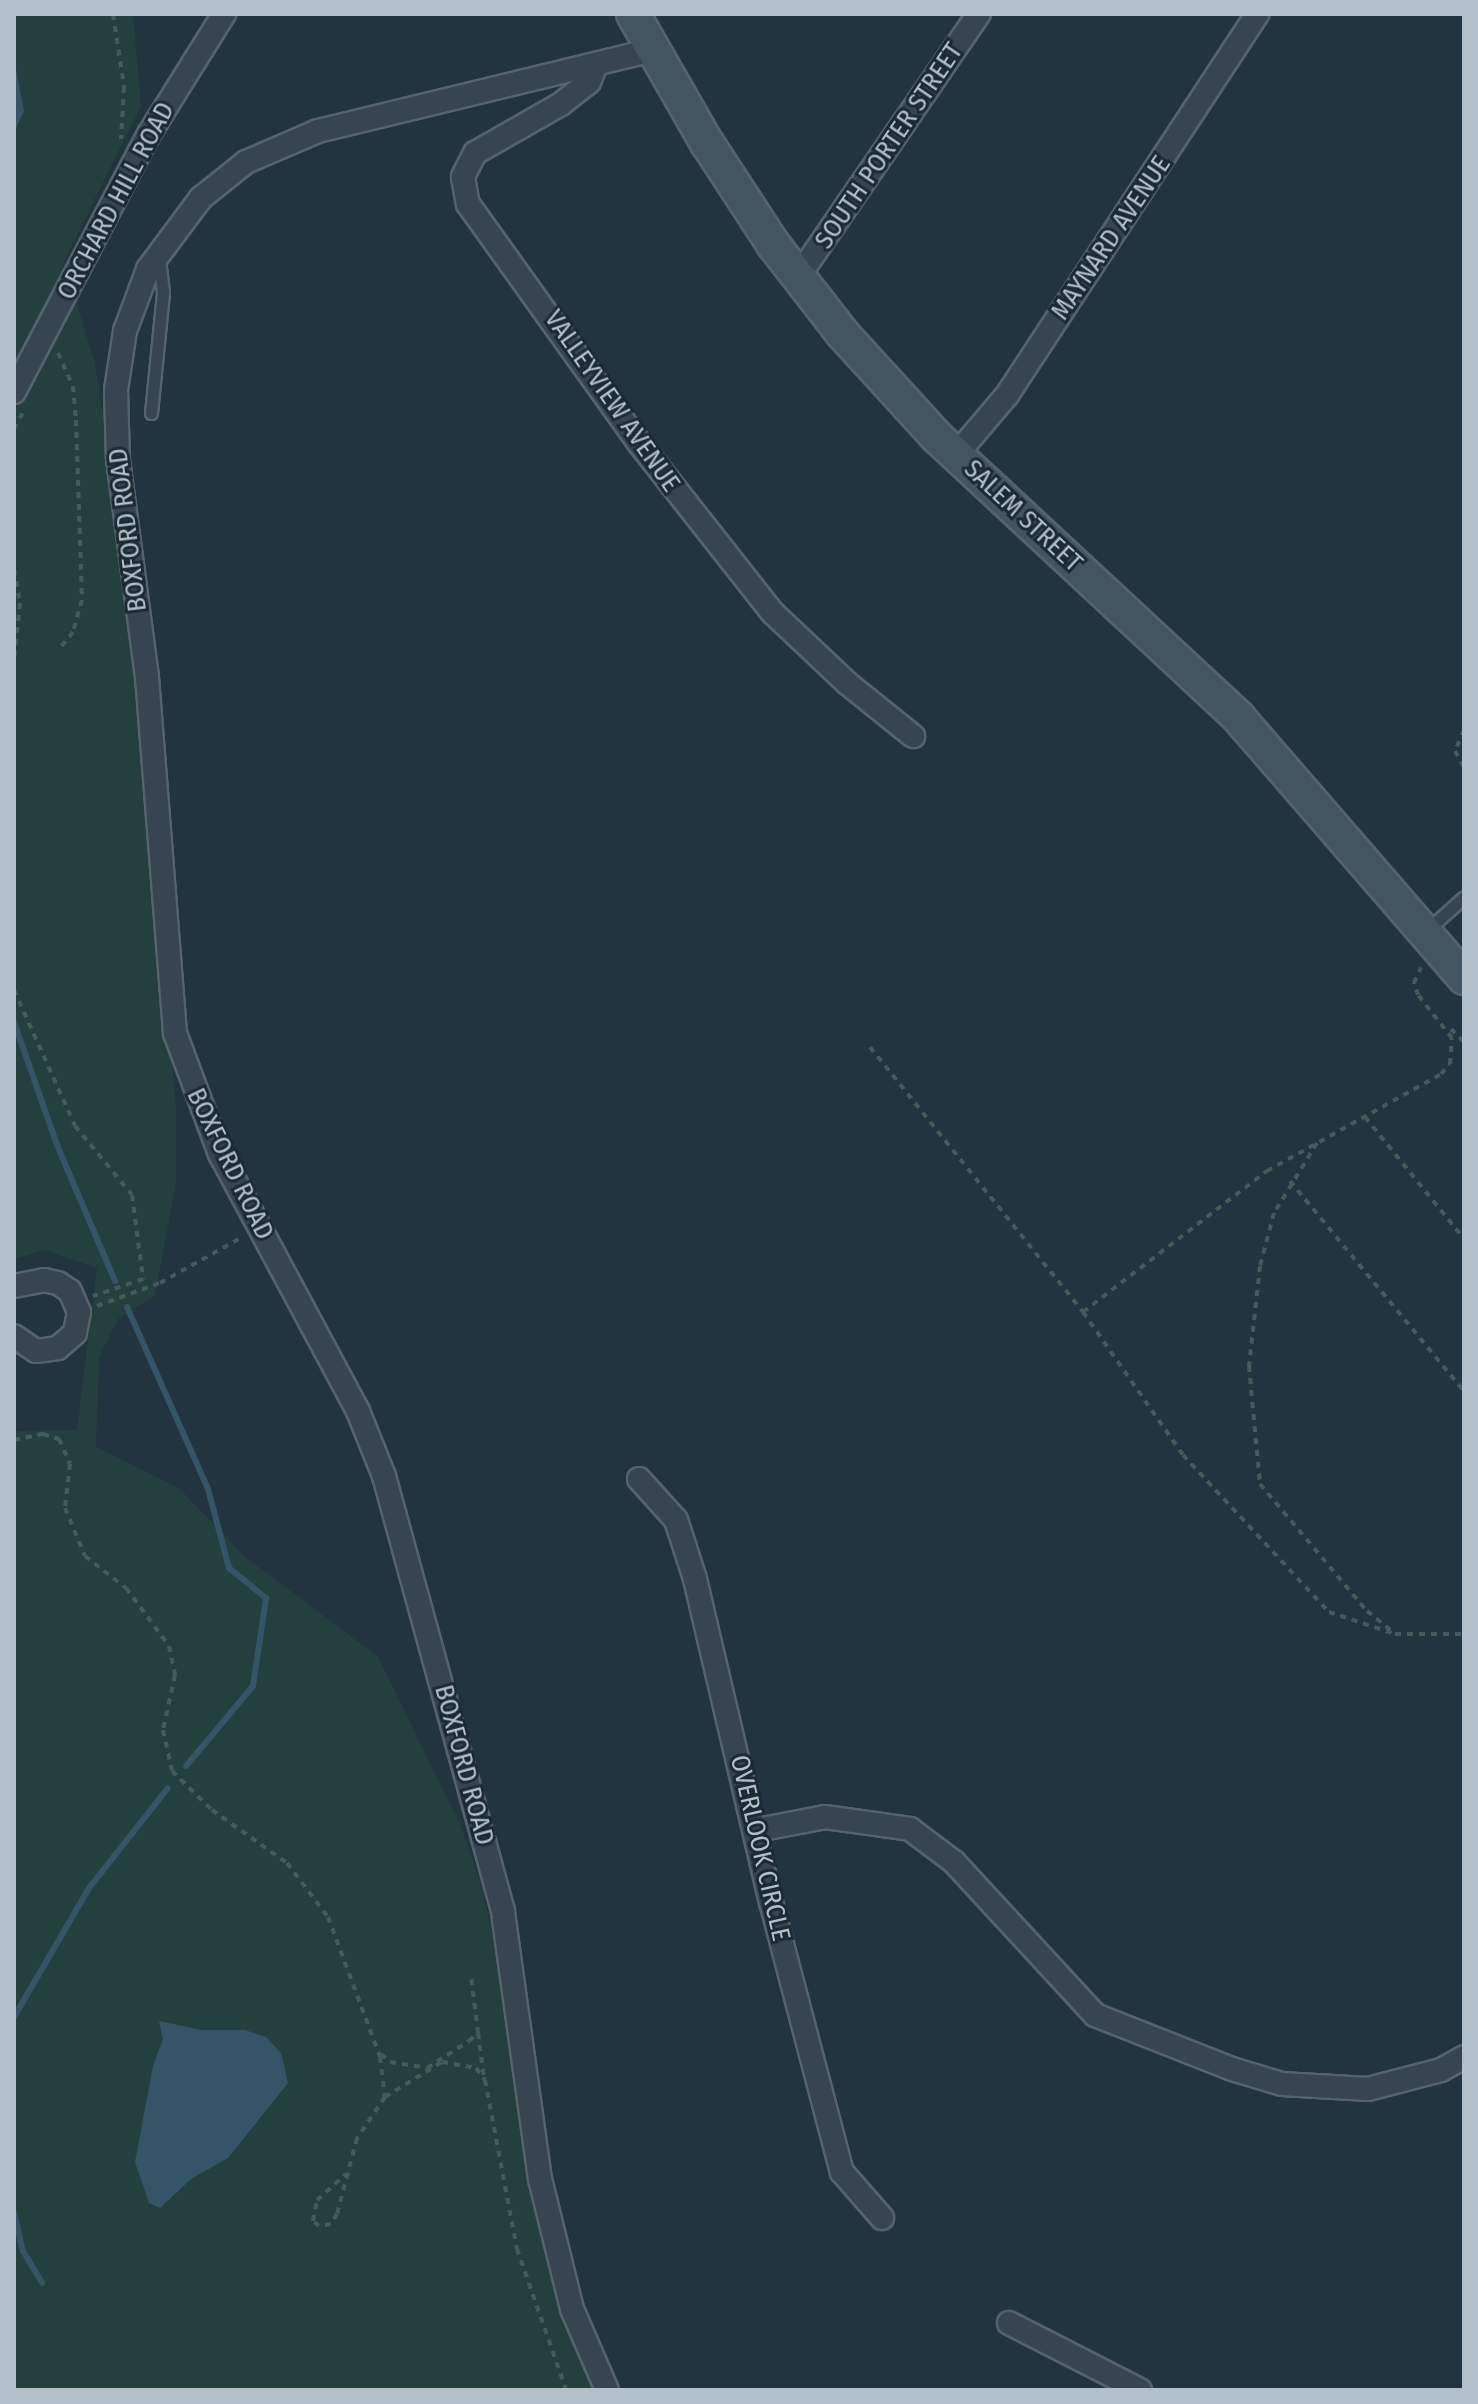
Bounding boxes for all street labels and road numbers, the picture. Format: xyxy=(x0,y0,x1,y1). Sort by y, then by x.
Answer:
street label: SOUTH PORTER STREET xyxy=(809,37,969,255)
street label: ORCHARD HILL ROAD xyxy=(51,97,181,305)
street label: MAYNARD AVENUE xyxy=(1045,150,1177,326)
street label: VALLEYVIEW AVENUE xyxy=(538,304,686,498)
street label: BOXFORD ROAD xyxy=(103,447,153,613)
street label: SALEM STREET xyxy=(958,454,1088,578)
street label: BOXFORD ROAD xyxy=(180,1083,280,1245)
street label: BOXFORD ROAD xyxy=(428,1682,500,1848)
street label: OVERLOOK CIRCLE xyxy=(723,1752,797,1944)

